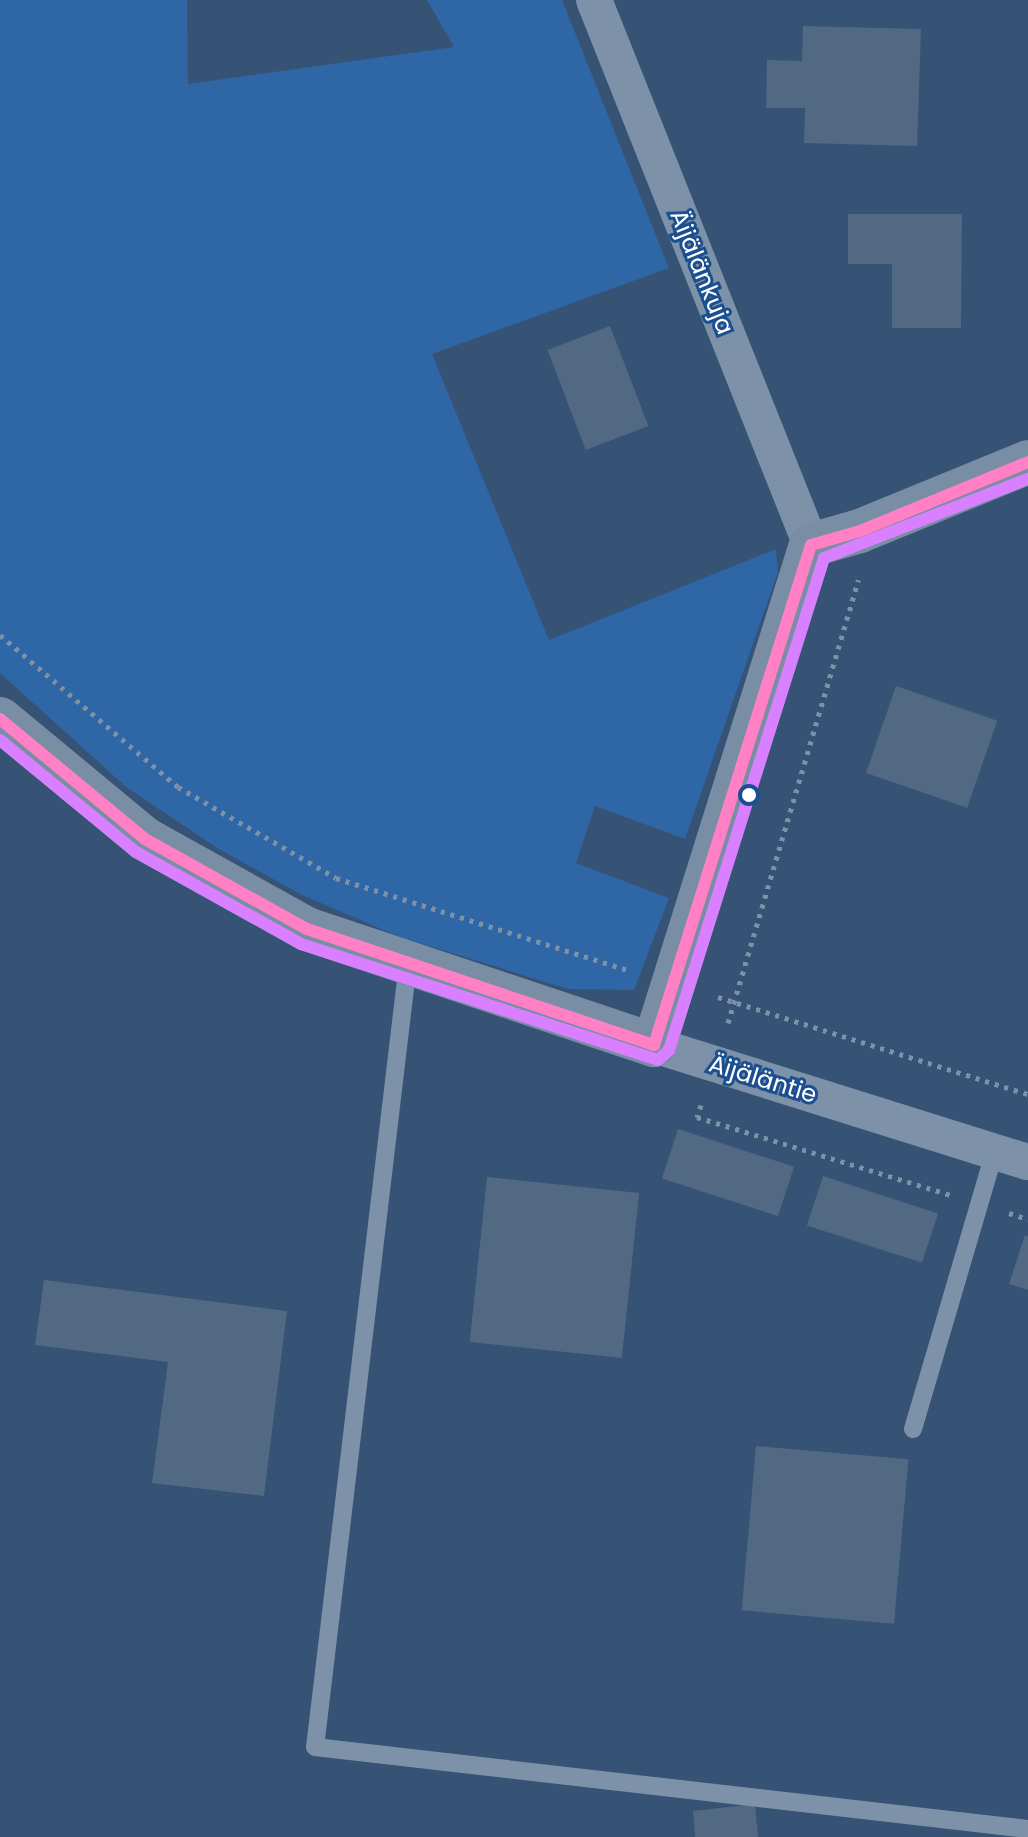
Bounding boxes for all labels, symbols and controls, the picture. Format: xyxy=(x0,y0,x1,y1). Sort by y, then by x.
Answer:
street label: Äijälänkuja xyxy=(664,206,740,338)
unlabelled marker xyxy=(741,787,757,803)
street label: Äijäläntie xyxy=(706,1049,820,1109)

